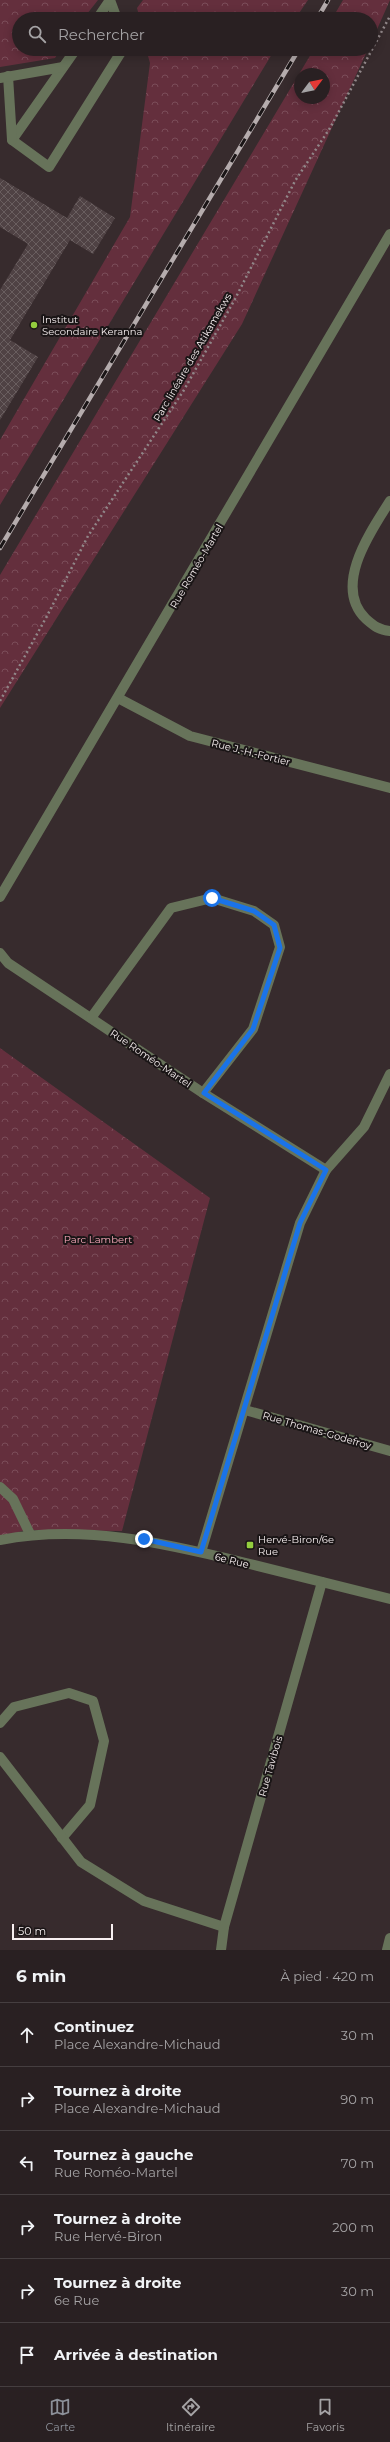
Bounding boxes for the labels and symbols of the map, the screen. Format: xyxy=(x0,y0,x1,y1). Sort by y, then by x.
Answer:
north arrow xyxy=(294,68,330,104)
street label: Parc linéaire des Atikamekws xyxy=(150,291,235,424)
place label: Institut Secondaire Keranna xyxy=(42,313,143,338)
marker: Institut Secondaire Keranna xyxy=(29,320,39,330)
street label: Rue Roméo-Martel xyxy=(167,522,226,611)
street label: Rue J.-H.-Fortier xyxy=(210,736,292,769)
route start xyxy=(203,889,221,907)
street label: Rue Roméo-Martel xyxy=(108,1026,194,1090)
park label: Parc Lambert xyxy=(64,1233,132,1246)
street label: Rue Thomas-Godefroy xyxy=(261,1409,373,1452)
route end xyxy=(135,1530,153,1548)
place label: Hervé-Biron/6e Rue xyxy=(258,1533,334,1558)
marker: Hervé-Biron/6e Rue xyxy=(245,1540,255,1550)
street label: 6e Rue xyxy=(213,1550,250,1571)
street label: Rue Tavibois xyxy=(256,1734,285,1798)
scale bar xyxy=(12,1922,113,1941)

